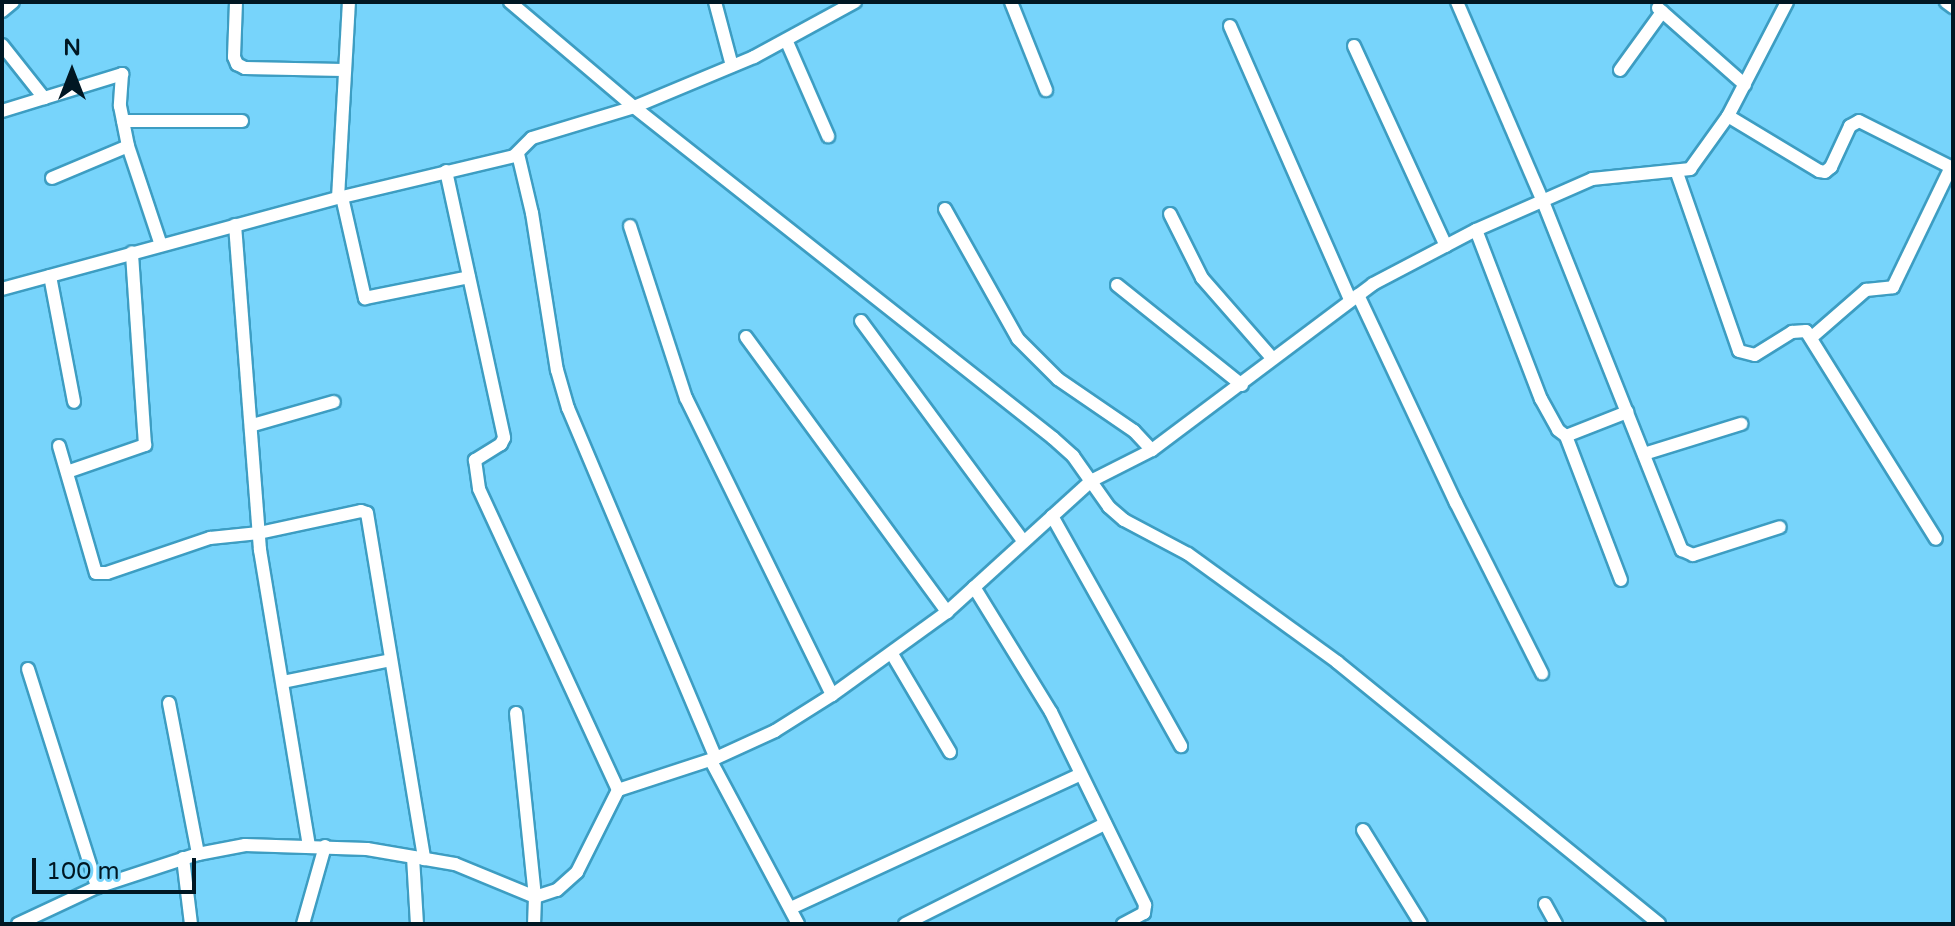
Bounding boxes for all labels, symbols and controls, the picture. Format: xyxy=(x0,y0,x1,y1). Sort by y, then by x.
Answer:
north arrow xyxy=(32,32,112,112)
text: N xyxy=(63,35,81,61)
scale bar xyxy=(36,842,200,892)
text: 100 m xyxy=(46,857,120,886)

